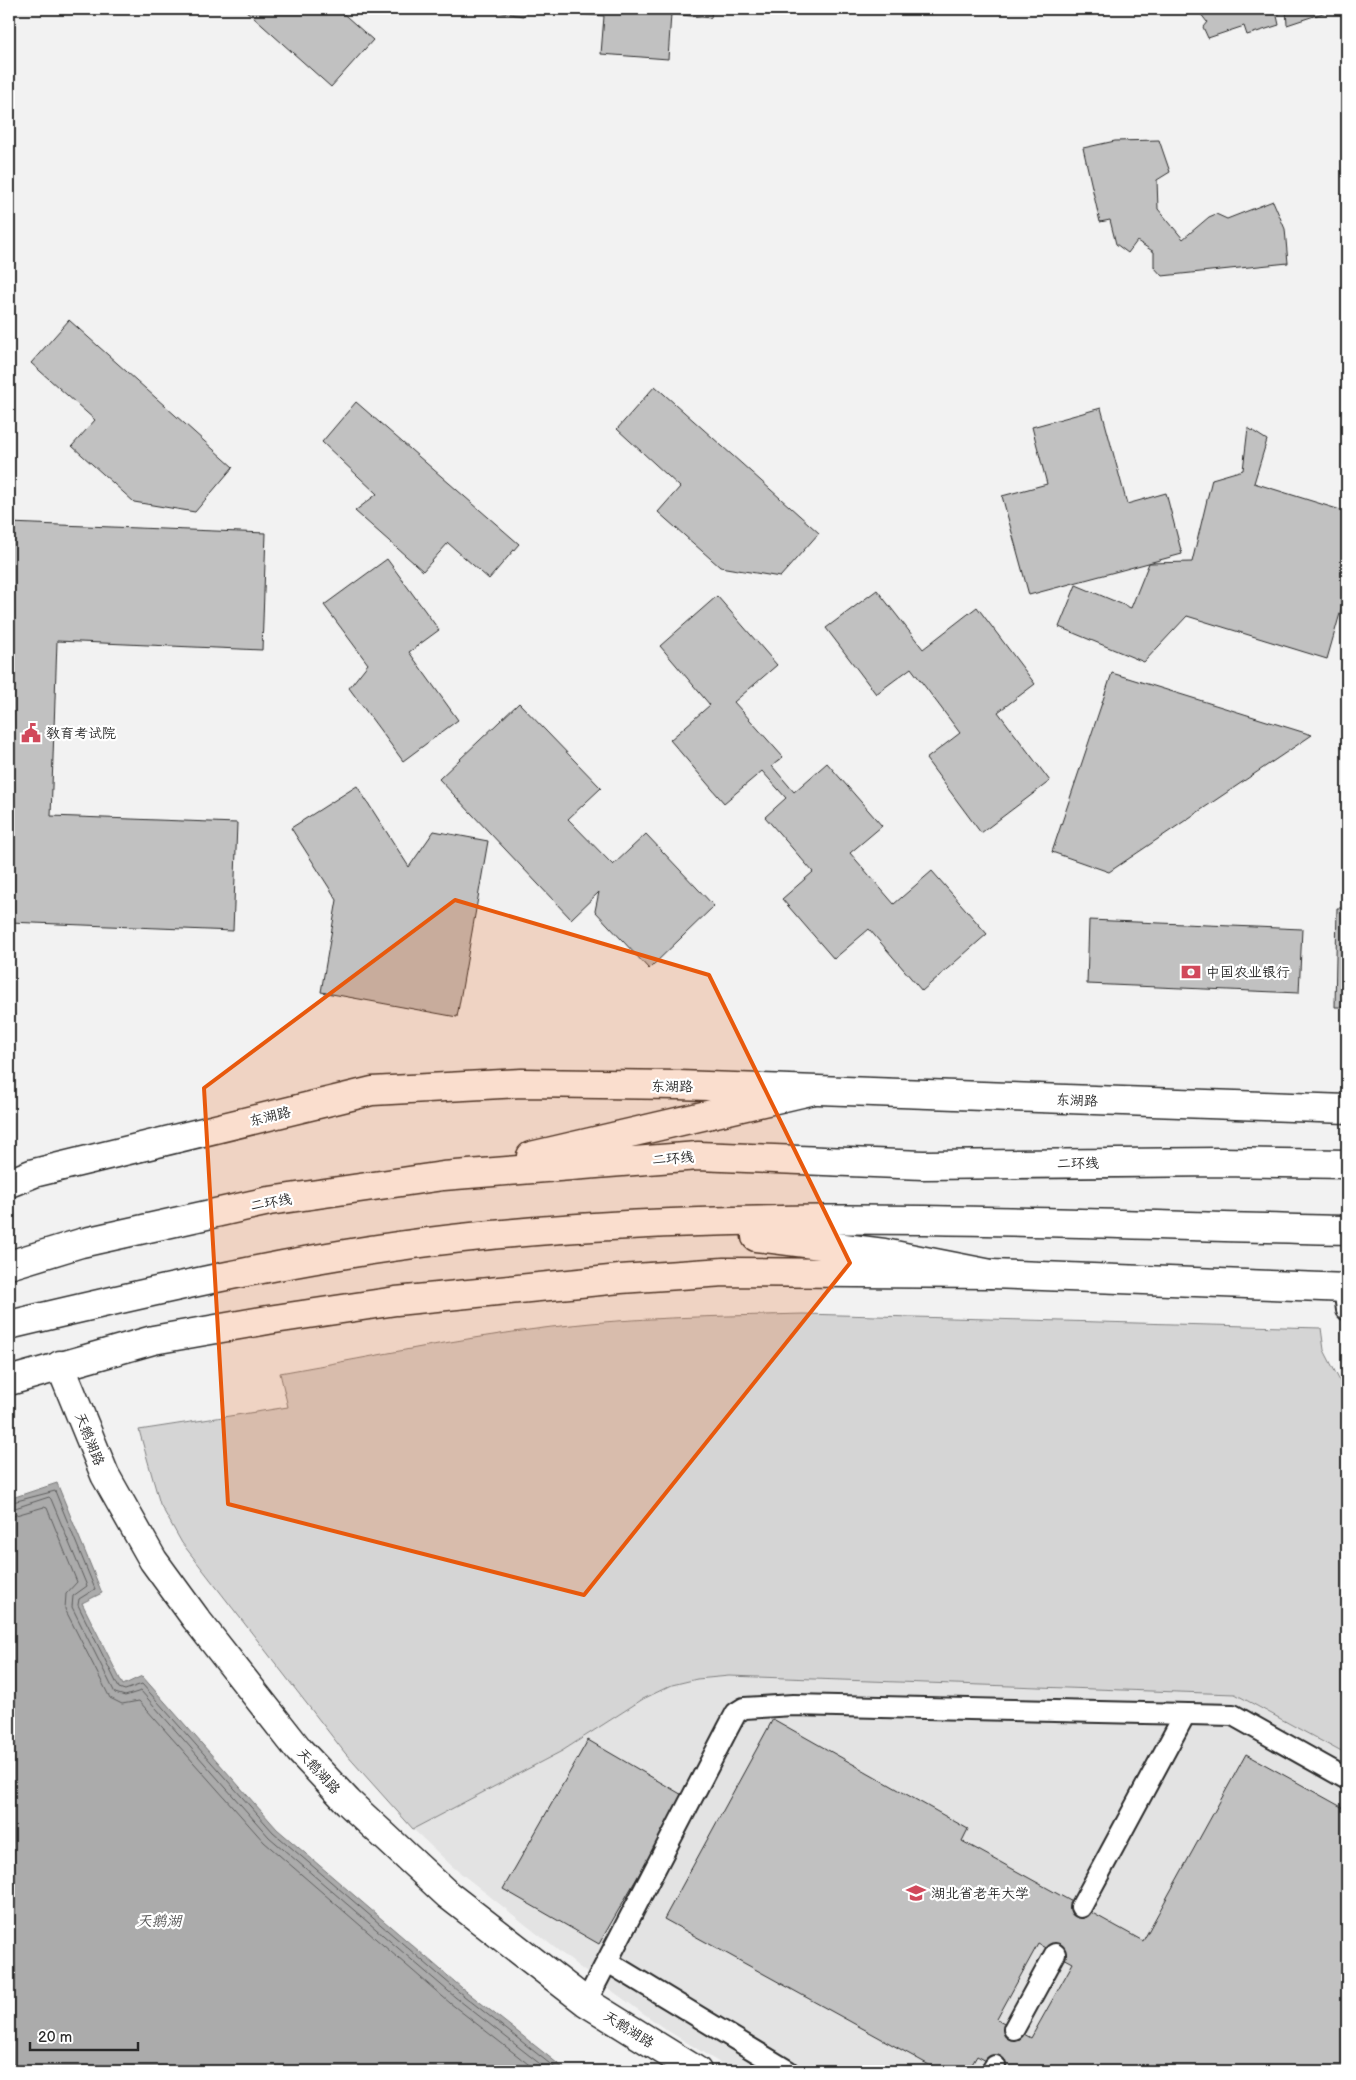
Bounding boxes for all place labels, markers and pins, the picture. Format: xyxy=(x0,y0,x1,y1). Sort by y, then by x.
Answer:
public building icon: 教育考试院 xyxy=(20,722,42,744)
place label: 教育考试院 xyxy=(46,725,116,742)
bank icon: 中国农业银行 xyxy=(1180,961,1202,983)
place label: 中国农业银行 xyxy=(1206,964,1290,981)
school or university icon: 湖北省老年大学 xyxy=(905,1882,927,1904)
place label: 湖北省老年大学 xyxy=(931,1885,1029,1902)

